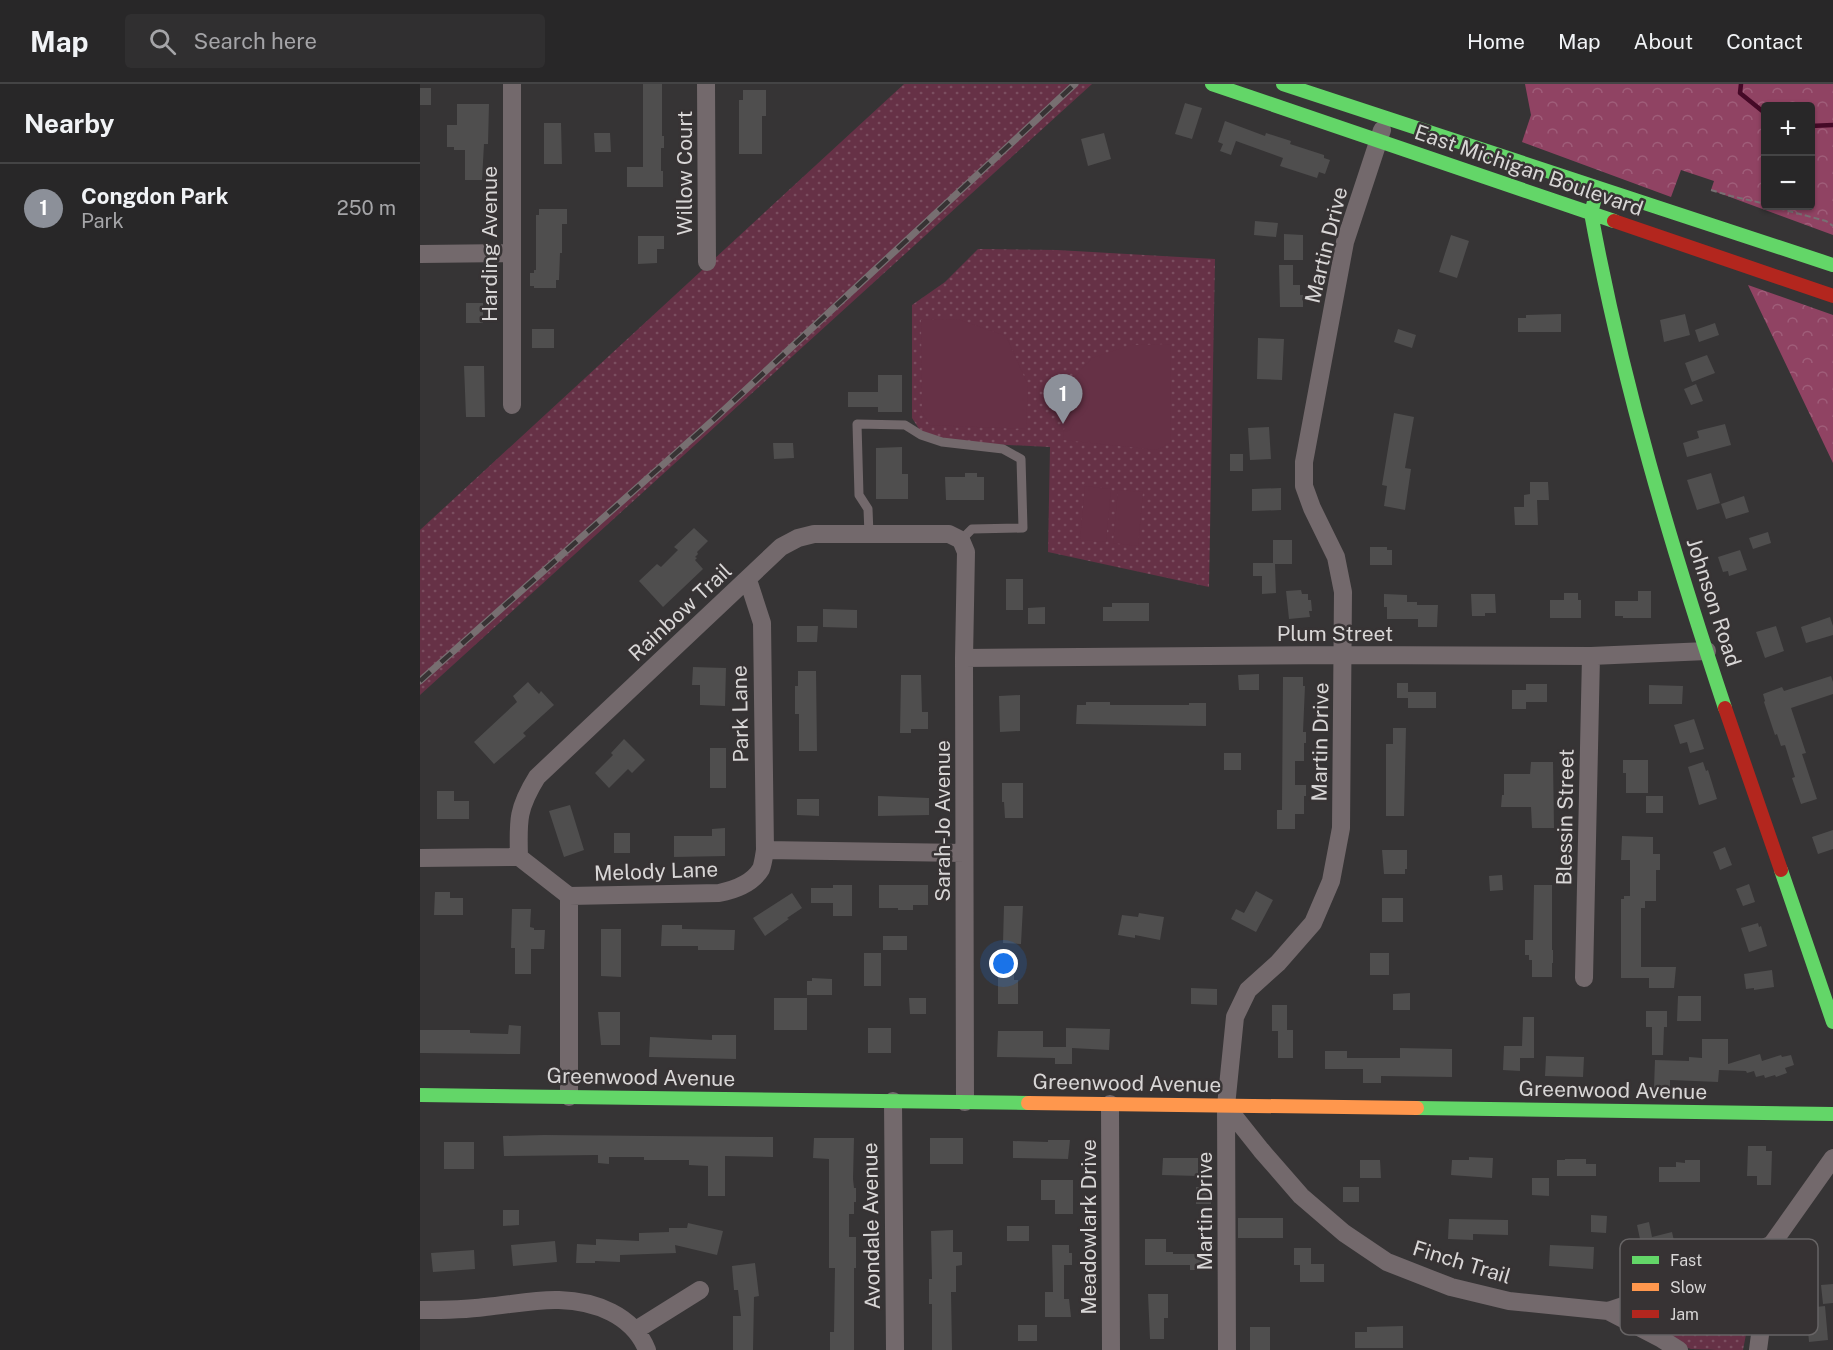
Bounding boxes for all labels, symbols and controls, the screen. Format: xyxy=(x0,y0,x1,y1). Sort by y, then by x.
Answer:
search box xyxy=(125,14,545,68)
text: Map xyxy=(30,25,89,58)
icon: search xyxy=(146,25,179,58)
text: Search here xyxy=(194,28,317,54)
text: Home xyxy=(1467,29,1525,54)
text: Map xyxy=(1558,29,1601,54)
text: About xyxy=(1634,29,1693,54)
text: Contact xyxy=(1726,29,1803,54)
map controls xyxy=(1761,102,1815,210)
button: + xyxy=(1761,102,1815,156)
text: Nearby xyxy=(24,108,114,139)
street label: Willow Court xyxy=(672,110,697,236)
street label: East Michigan Boulevard xyxy=(1411,119,1647,221)
button: − xyxy=(1761,156,1815,210)
street label: Harding Avenue xyxy=(477,166,502,322)
text: Congdon Park xyxy=(81,183,228,209)
street label: Martin Drive xyxy=(1299,184,1353,306)
text: 1 xyxy=(39,196,48,220)
text: 250 m xyxy=(337,196,396,220)
text: Park xyxy=(81,209,124,233)
pin: 1 xyxy=(1044,374,1082,424)
street label: Johnson Road xyxy=(1681,535,1747,669)
street label: Rainbow Trail xyxy=(623,558,737,666)
street label: Plum Street xyxy=(1277,621,1393,646)
street label: Park Lane xyxy=(727,665,753,763)
street label: Martin Drive xyxy=(1306,682,1334,802)
street label: Sarah-Jo Avenue xyxy=(930,740,955,902)
street label: Blessin Street xyxy=(1551,748,1579,886)
street label: Melody Lane xyxy=(593,856,719,886)
your location xyxy=(989,949,1018,978)
street label: Greenwood Avenue xyxy=(546,1063,736,1091)
street label: Greenwood Avenue xyxy=(1032,1069,1222,1097)
street label: Greenwood Avenue xyxy=(1518,1076,1708,1104)
street label: Meadowlark Drive xyxy=(1076,1139,1101,1315)
street label: Avondale Avenue xyxy=(857,1142,885,1310)
street label: Martin Drive xyxy=(1192,1151,1217,1271)
street label: Finch Trail xyxy=(1410,1235,1514,1289)
legend xyxy=(1620,1239,1818,1335)
text: Fast xyxy=(1670,1251,1702,1270)
text: Slow xyxy=(1670,1278,1707,1297)
text: Jam xyxy=(1670,1305,1699,1324)

